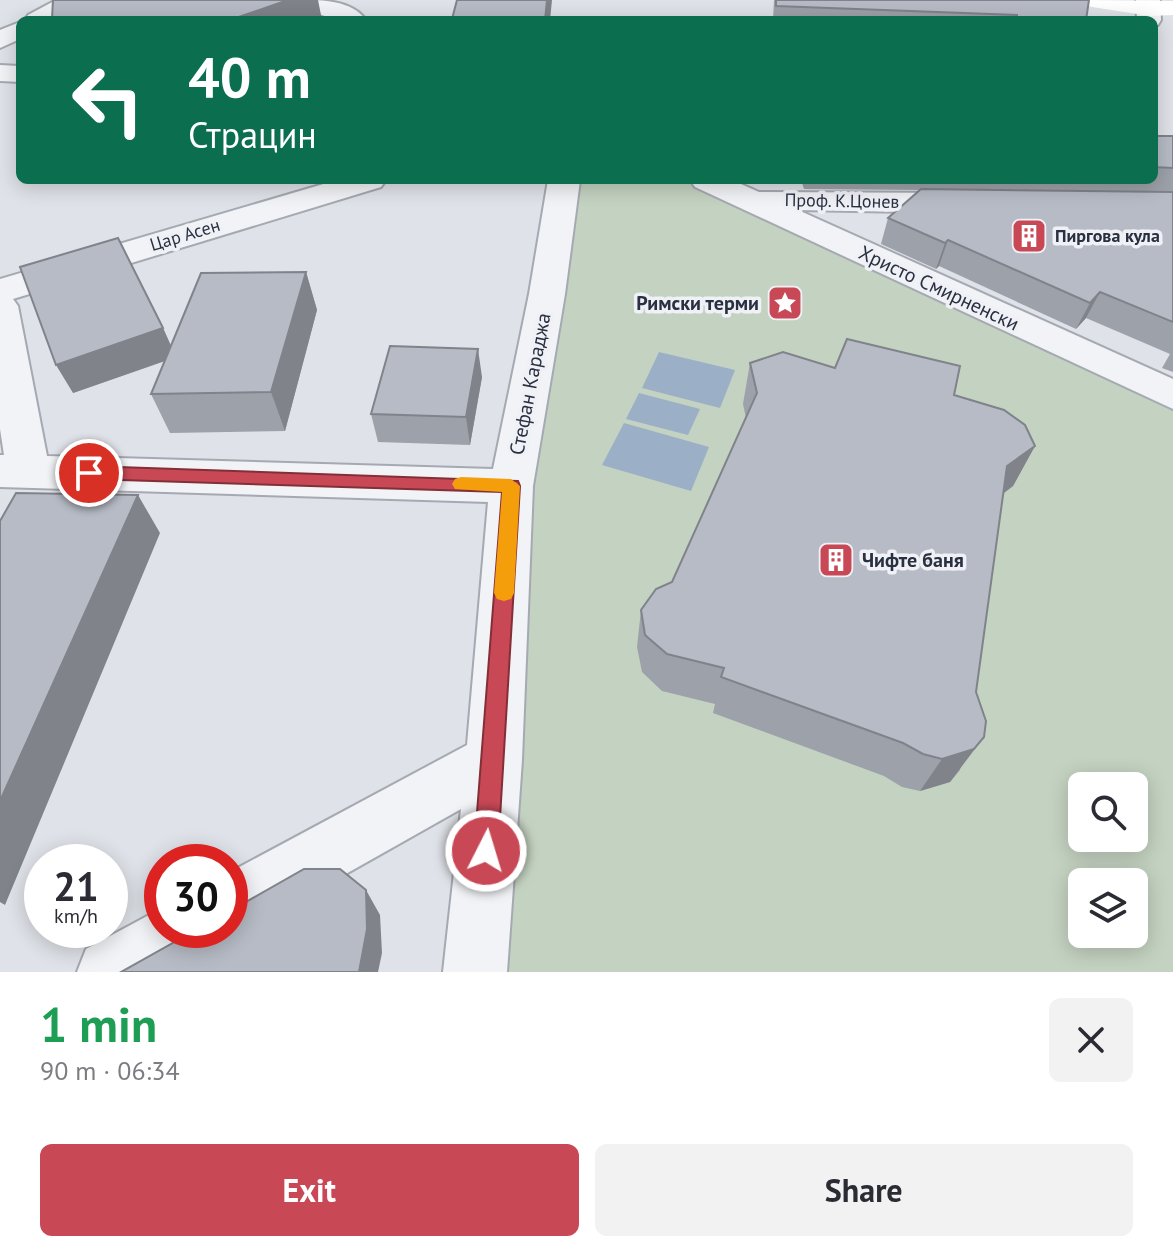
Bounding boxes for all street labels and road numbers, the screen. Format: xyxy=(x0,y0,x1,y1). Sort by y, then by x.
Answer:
street label: Проф. К.Цонев xyxy=(784,188,900,213)
street label: Цар Асен xyxy=(147,213,223,256)
street label: Христо Смирненски xyxy=(855,239,1023,337)
street label: Стефан Караджа xyxy=(503,311,557,457)

